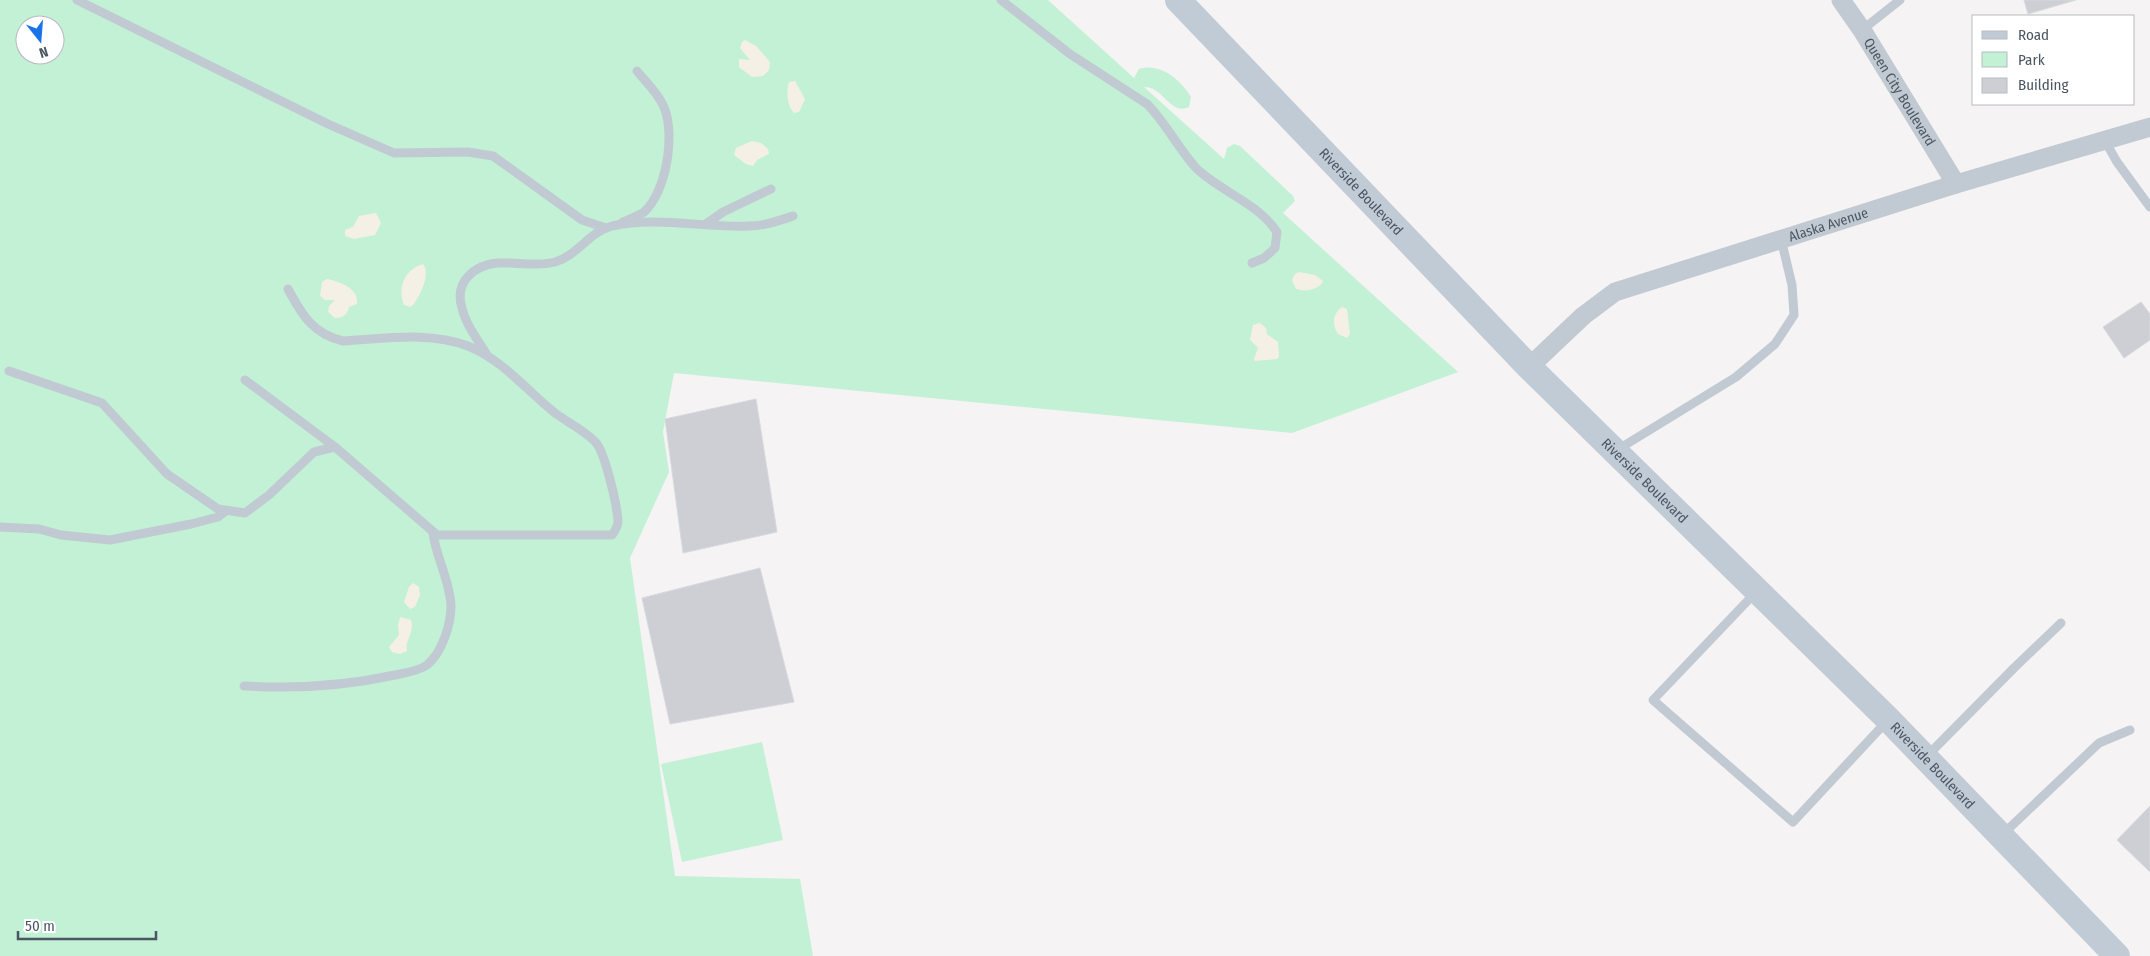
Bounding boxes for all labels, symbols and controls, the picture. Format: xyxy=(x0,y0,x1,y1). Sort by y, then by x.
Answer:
north arrow xyxy=(15,15,65,65)
legend xyxy=(1972,15,2135,105)
text: Road xyxy=(2018,26,2049,44)
street label: Queen City Boulevard xyxy=(1860,35,1939,149)
text: N xyxy=(37,43,50,61)
text: Park xyxy=(2018,51,2045,69)
text: Building xyxy=(2018,76,2069,94)
street label: Riverside Boulevard xyxy=(1316,144,1407,239)
street label: Alaska Avenue xyxy=(1786,204,1870,245)
street label: Riverside Boulevard xyxy=(1598,435,1691,527)
street label: Riverside Boulevard xyxy=(1887,718,1978,812)
scale bar xyxy=(18,908,155,940)
text: 50 m xyxy=(25,917,55,935)

